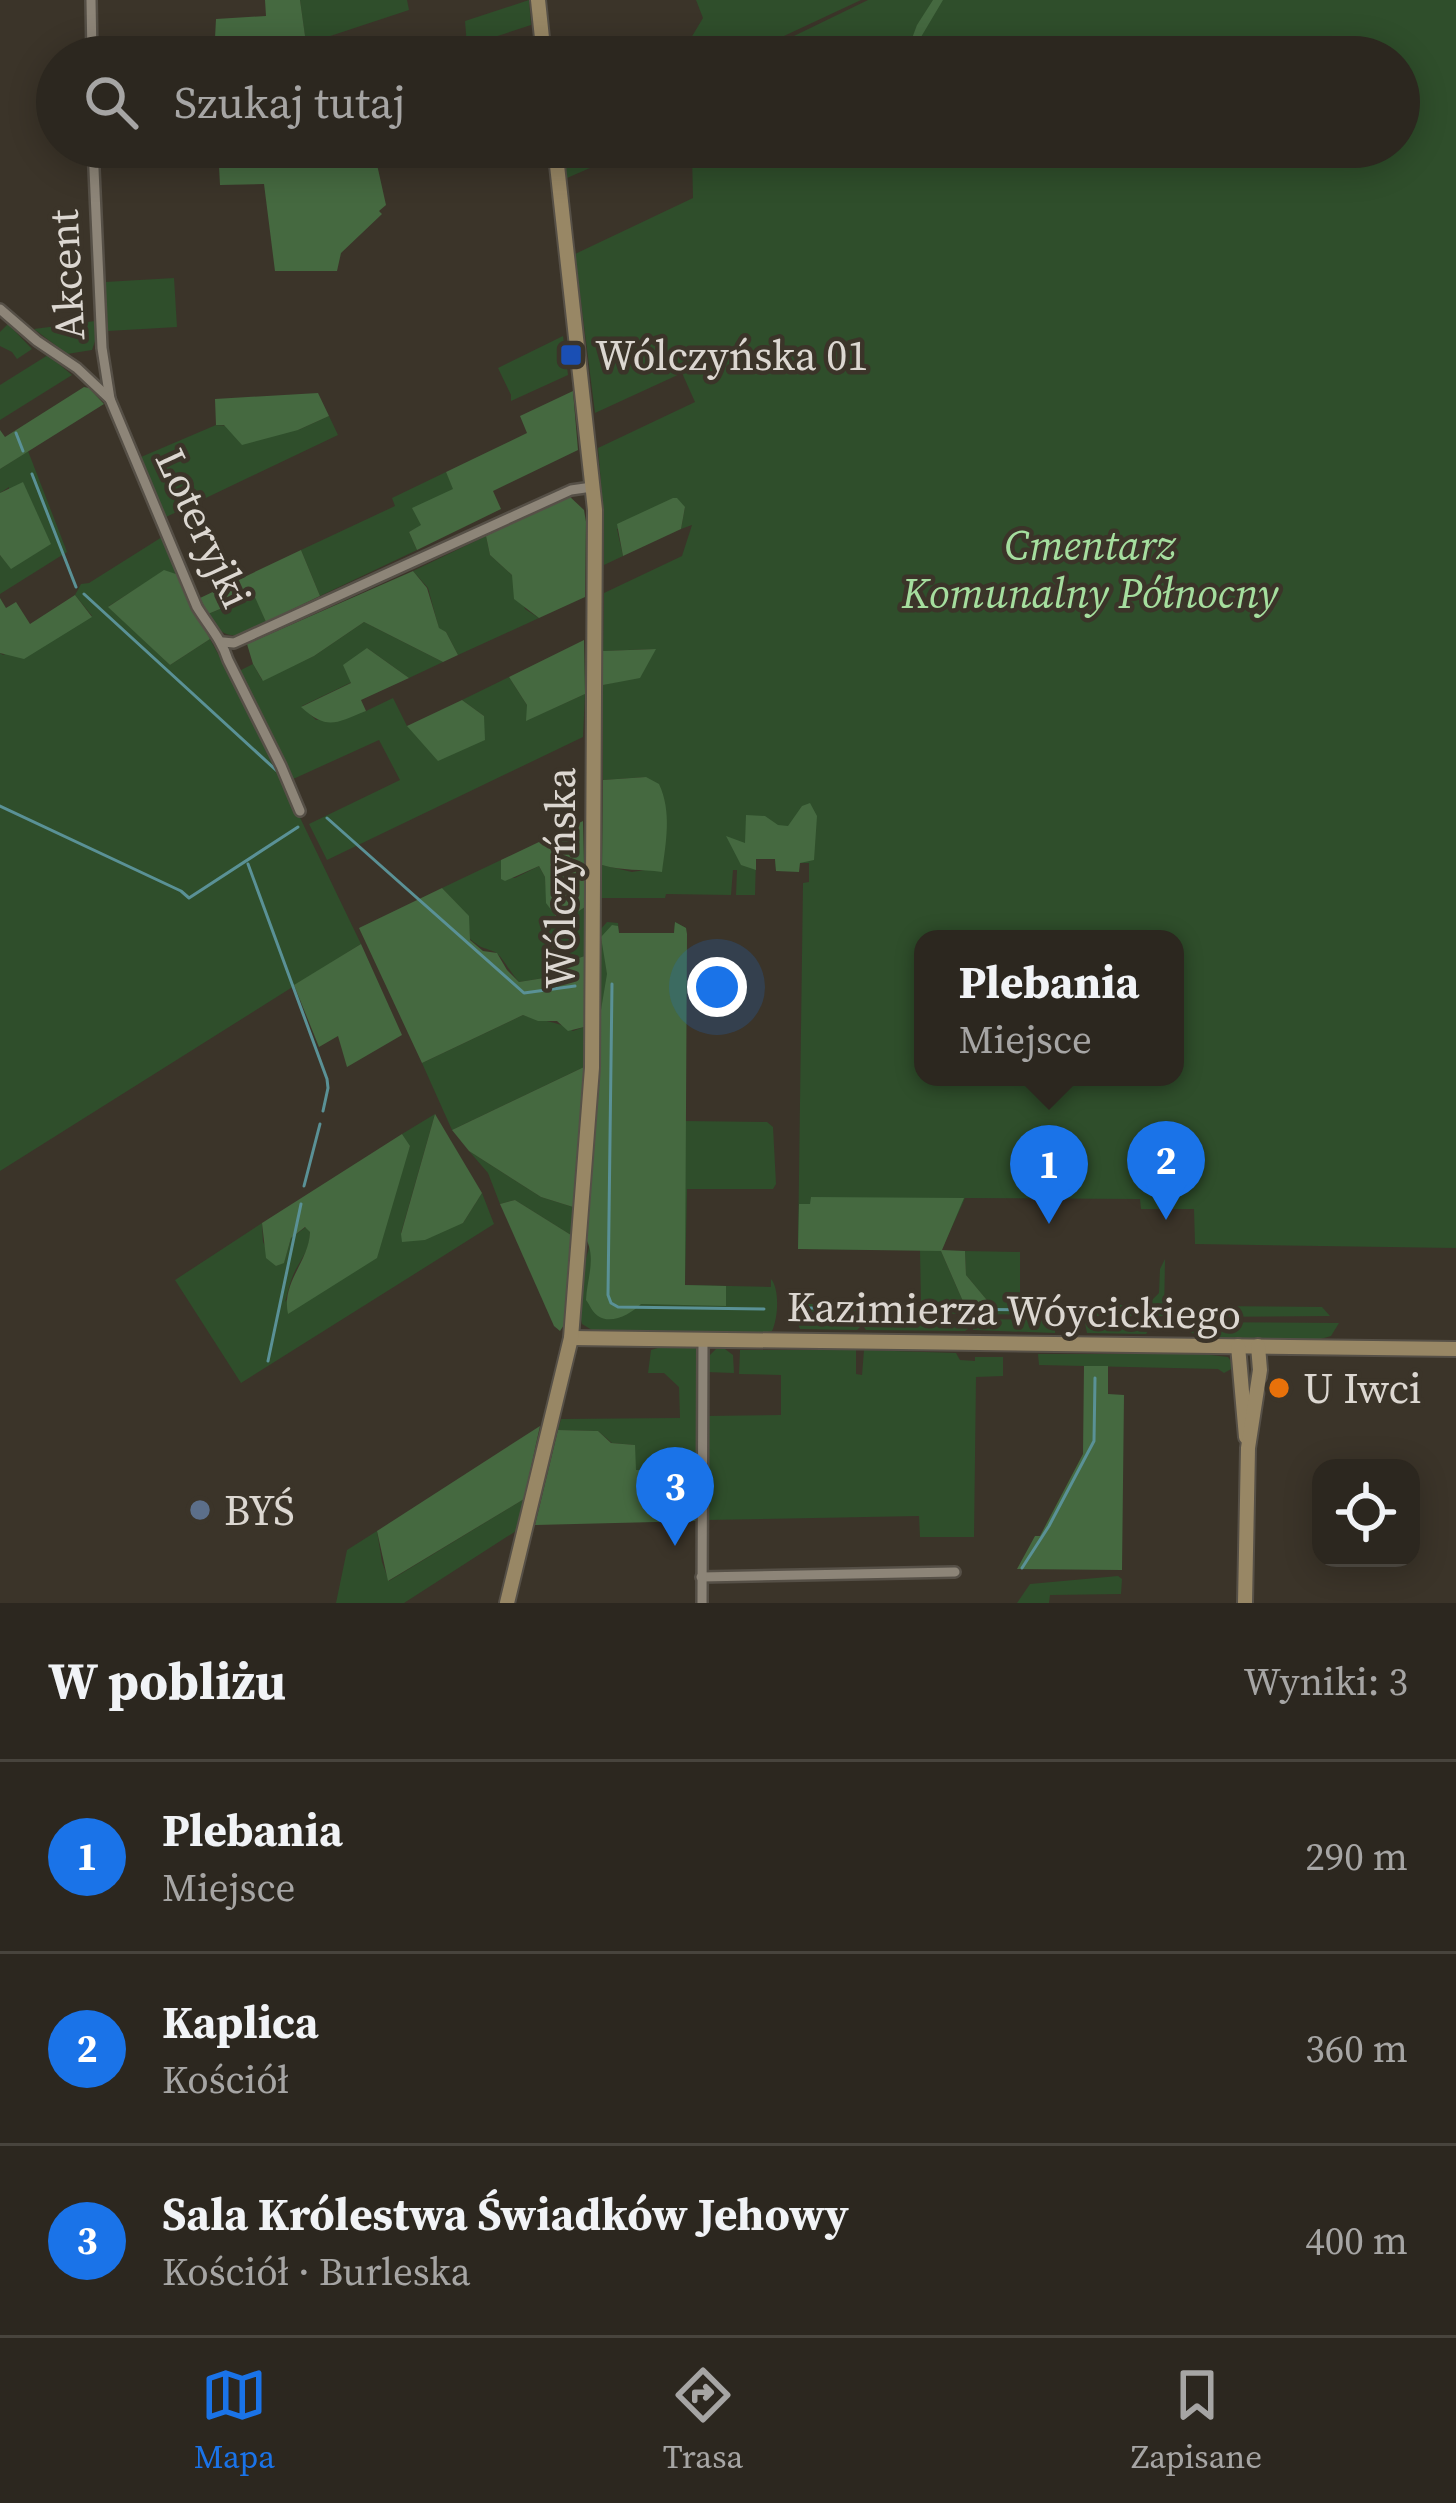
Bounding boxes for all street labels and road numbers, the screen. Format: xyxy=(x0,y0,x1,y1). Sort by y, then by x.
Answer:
street label: Akcent xyxy=(34,208,98,342)
street label: Loteryjki xyxy=(142,439,266,617)
street label: Wólczyńska xyxy=(531,767,589,989)
street label: Kazimierza Wóycickiego xyxy=(786,1277,1242,1343)

